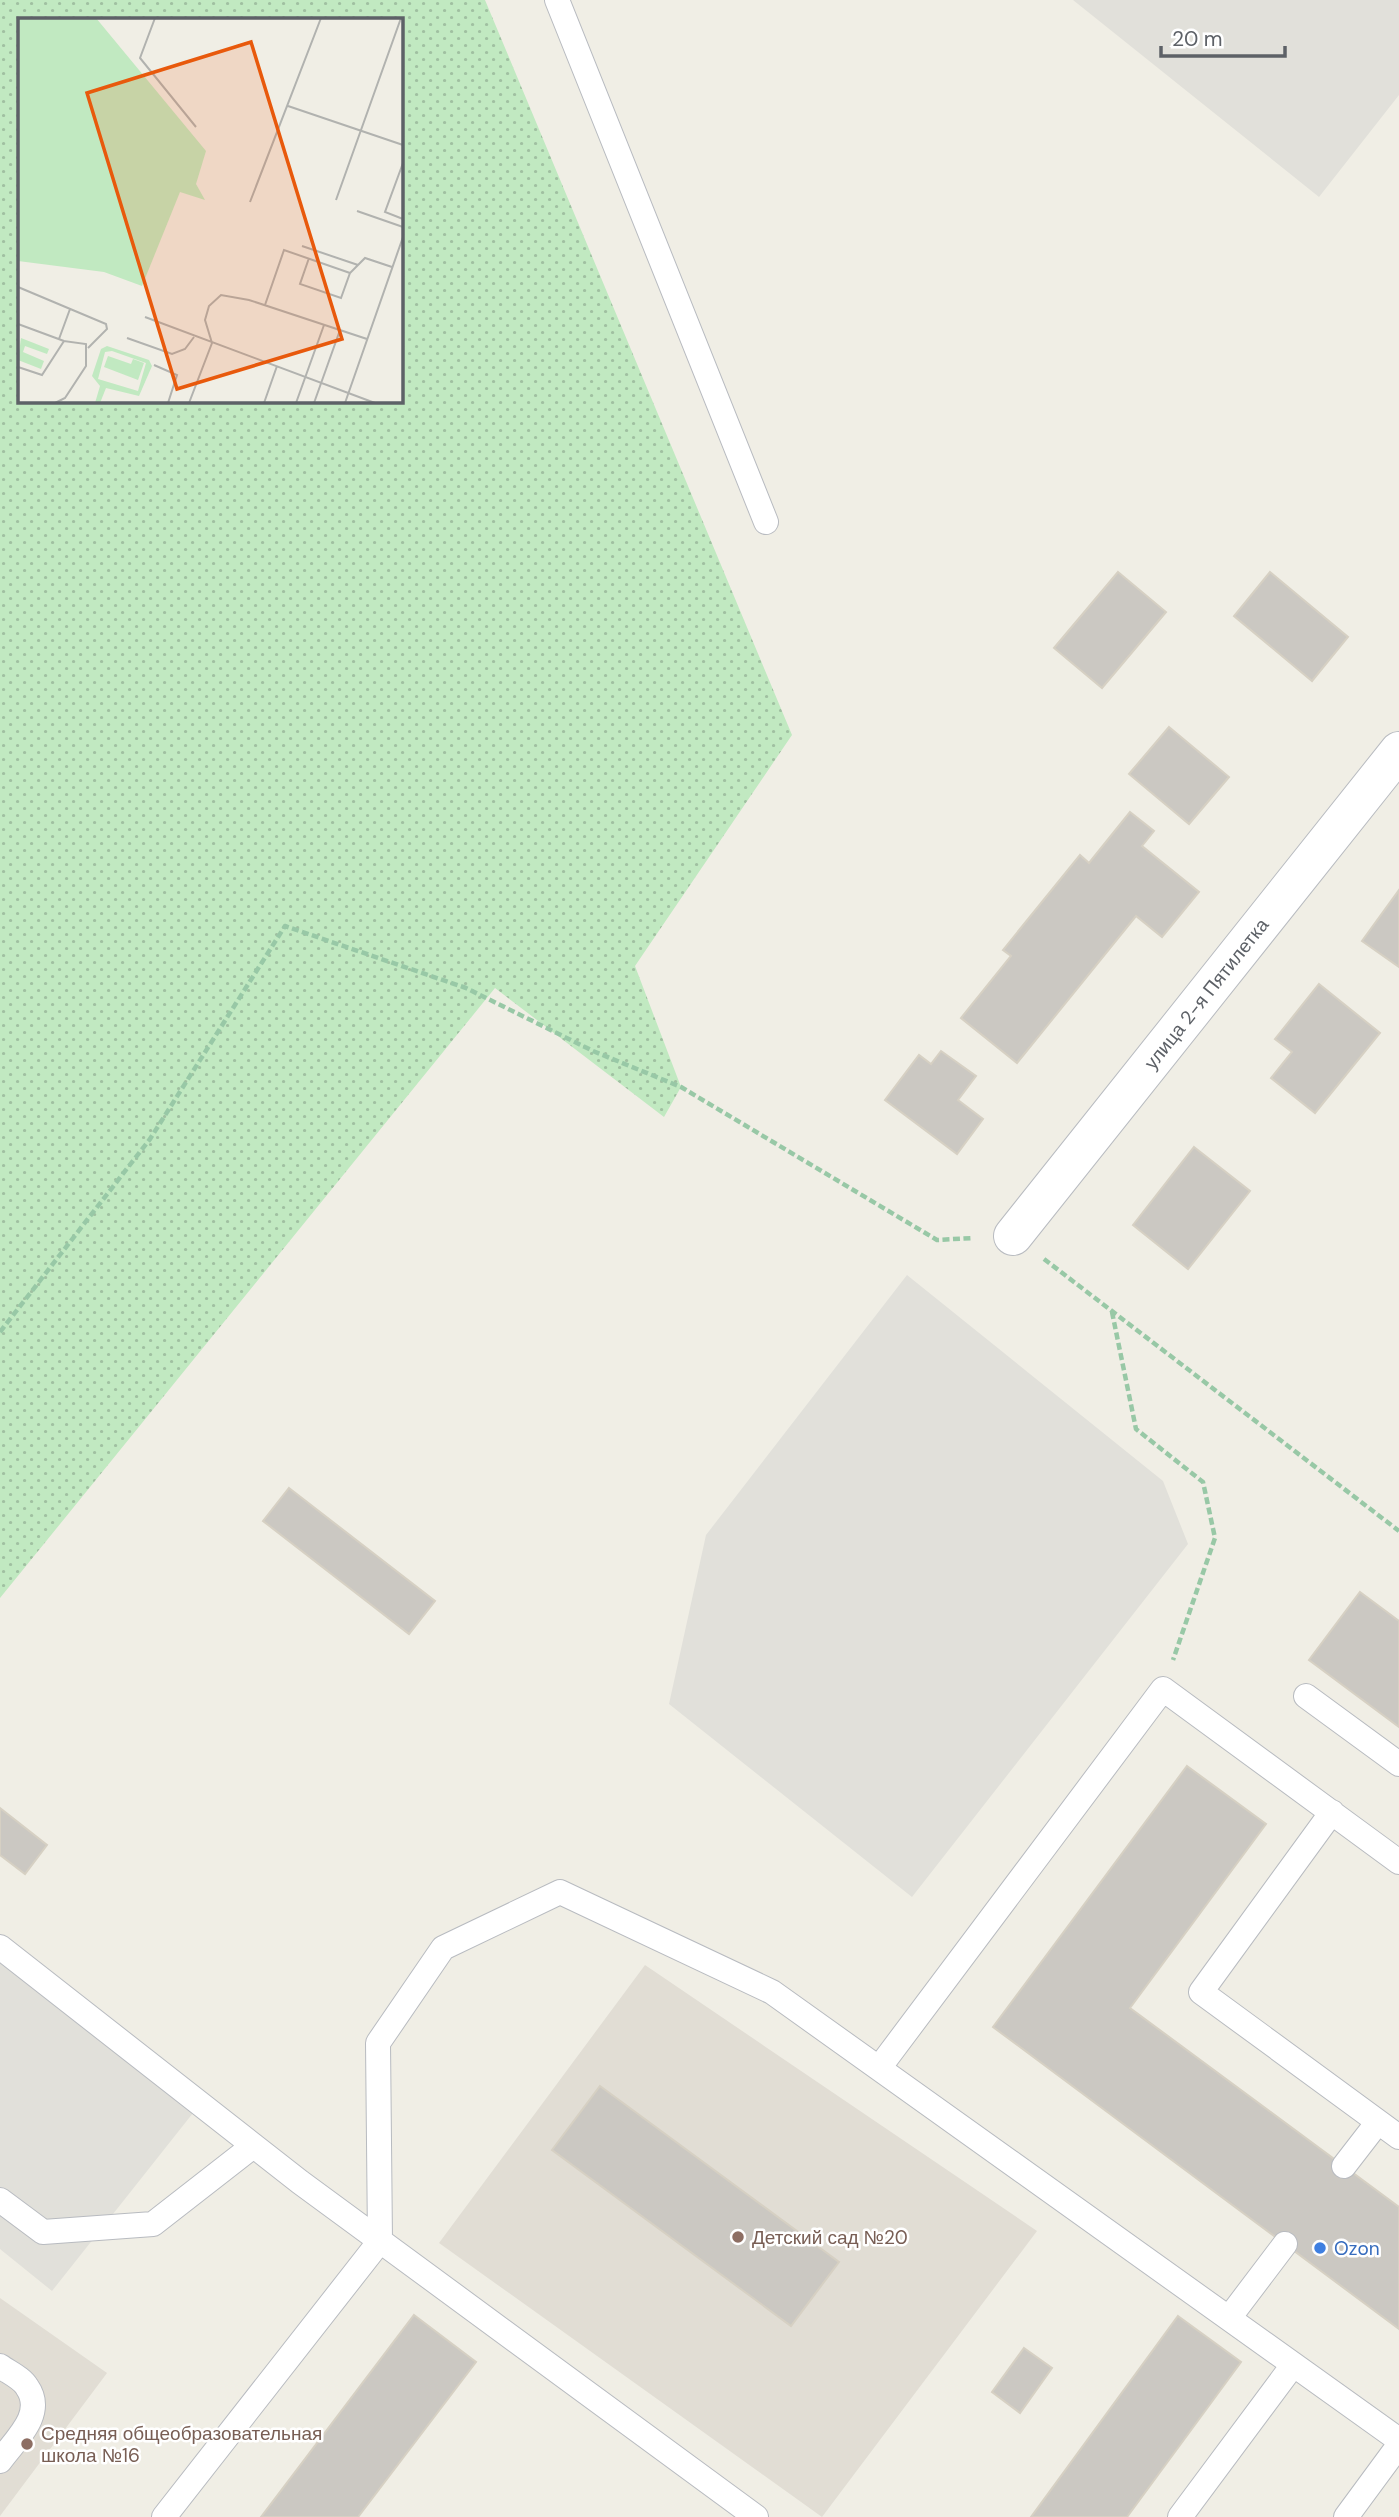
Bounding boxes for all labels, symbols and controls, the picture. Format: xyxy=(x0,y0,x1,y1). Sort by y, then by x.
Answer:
scale bar xyxy=(1161,14,1285,58)
inset map xyxy=(18,18,402,402)
text: 20 m xyxy=(1172,25,1223,53)
street label: улица 2-я Пятилетка xyxy=(1138,912,1274,1074)
place label: Детский сад №20 xyxy=(752,2225,908,2250)
marker: Детский сад №20 xyxy=(730,2229,746,2245)
place label: Ozon xyxy=(1334,2236,1380,2261)
marker: Ozon xyxy=(1312,2240,1328,2256)
place label: Средняя общеобразовательная школа №16 xyxy=(41,2421,322,2468)
marker: Средняя общеобразовательная школа №16 xyxy=(19,2436,35,2452)

